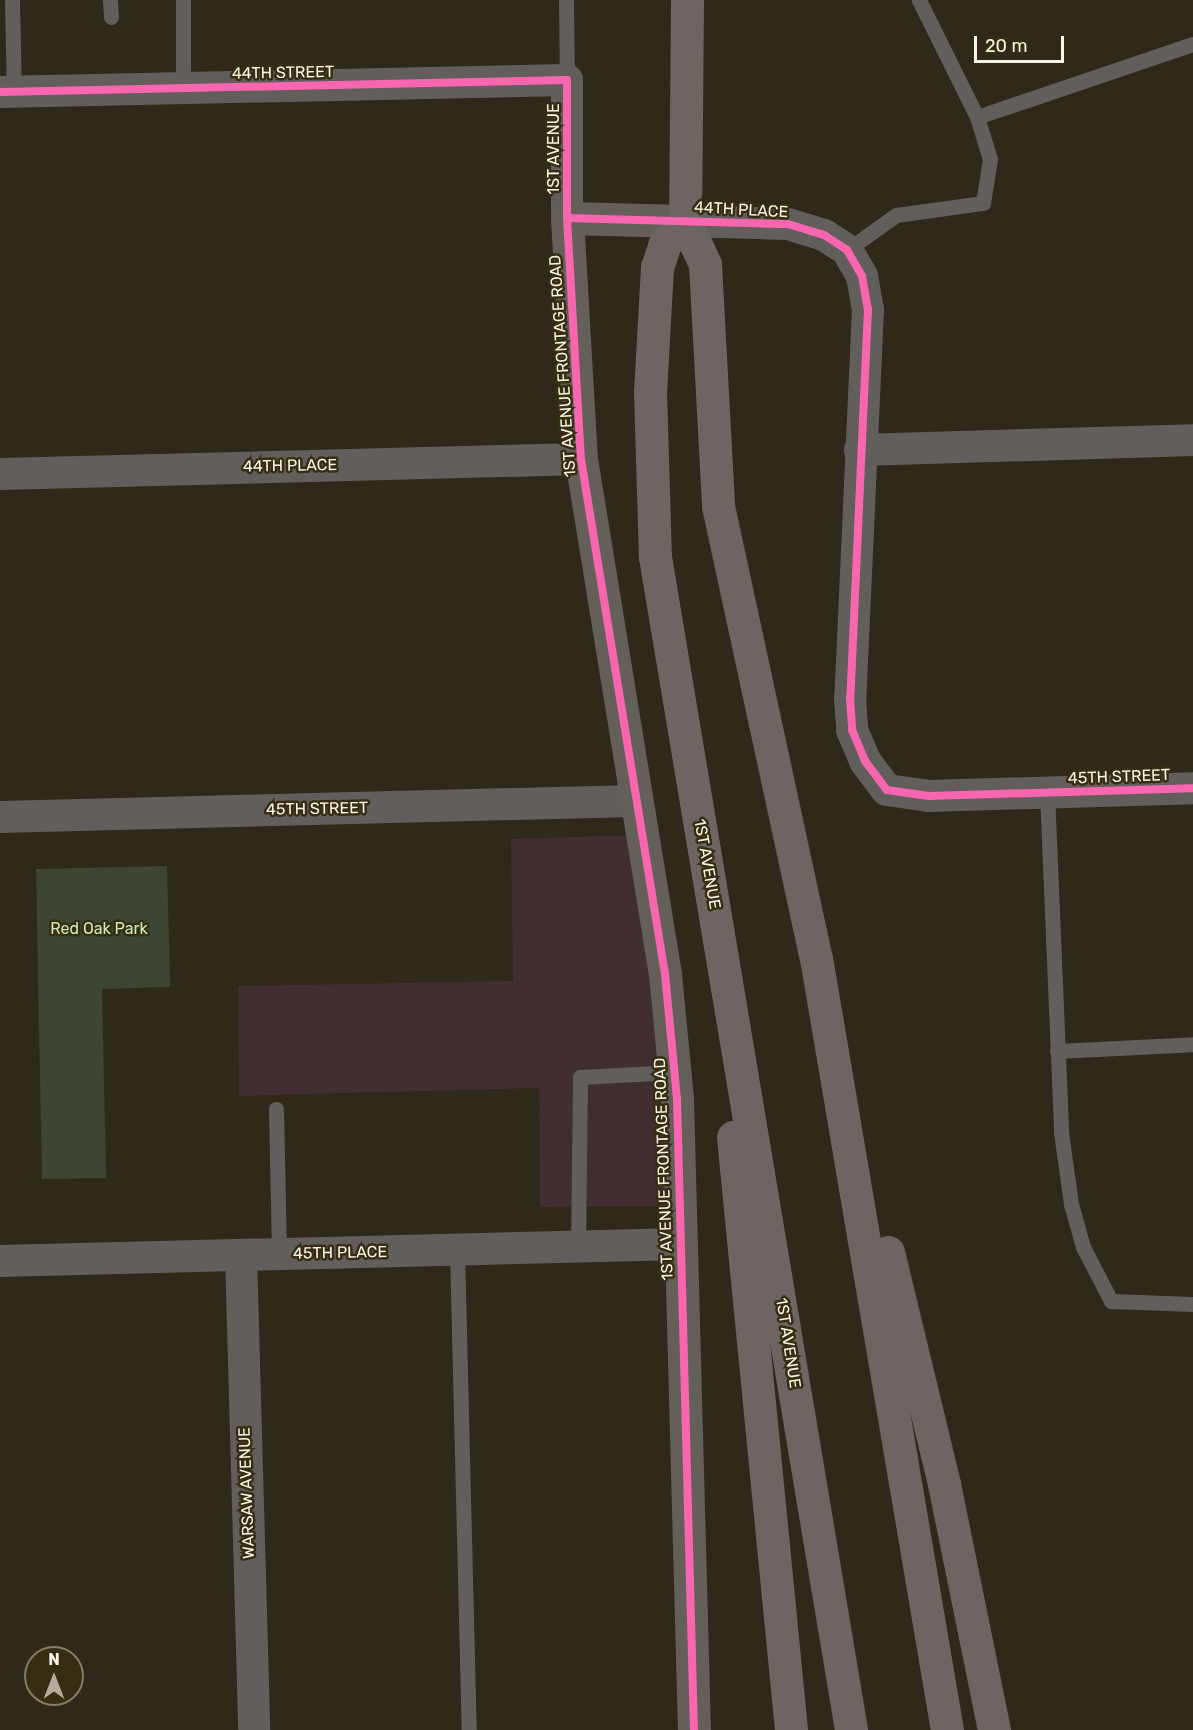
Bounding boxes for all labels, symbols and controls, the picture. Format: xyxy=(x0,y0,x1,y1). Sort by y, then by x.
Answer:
scale bar xyxy=(977,24,1067,62)
text: 20 m xyxy=(985,35,1027,57)
street label: 44TH STREET xyxy=(232,63,334,83)
street label: 1ST AVENUE xyxy=(544,103,564,195)
street label: 44TH PLACE xyxy=(693,198,789,222)
street label: 1ST AVENUE FRONTAGE ROAD xyxy=(546,254,580,478)
street label: 44TH PLACE xyxy=(243,456,337,476)
street label: 45TH STREET xyxy=(1068,766,1170,788)
street label: 45TH STREET xyxy=(266,799,368,819)
street label: 1ST AVENUE xyxy=(690,817,724,911)
park label: Red Oak Park xyxy=(50,919,148,939)
street label: 1ST AVENUE FRONTAGE ROAD xyxy=(651,1057,677,1281)
street label: 45TH PLACE xyxy=(293,1243,387,1263)
street label: 1ST AVENUE xyxy=(771,1296,805,1390)
street label: WARSAW AVENUE xyxy=(235,1426,259,1560)
north arrow xyxy=(24,1646,84,1706)
text: N xyxy=(48,1650,60,1669)

